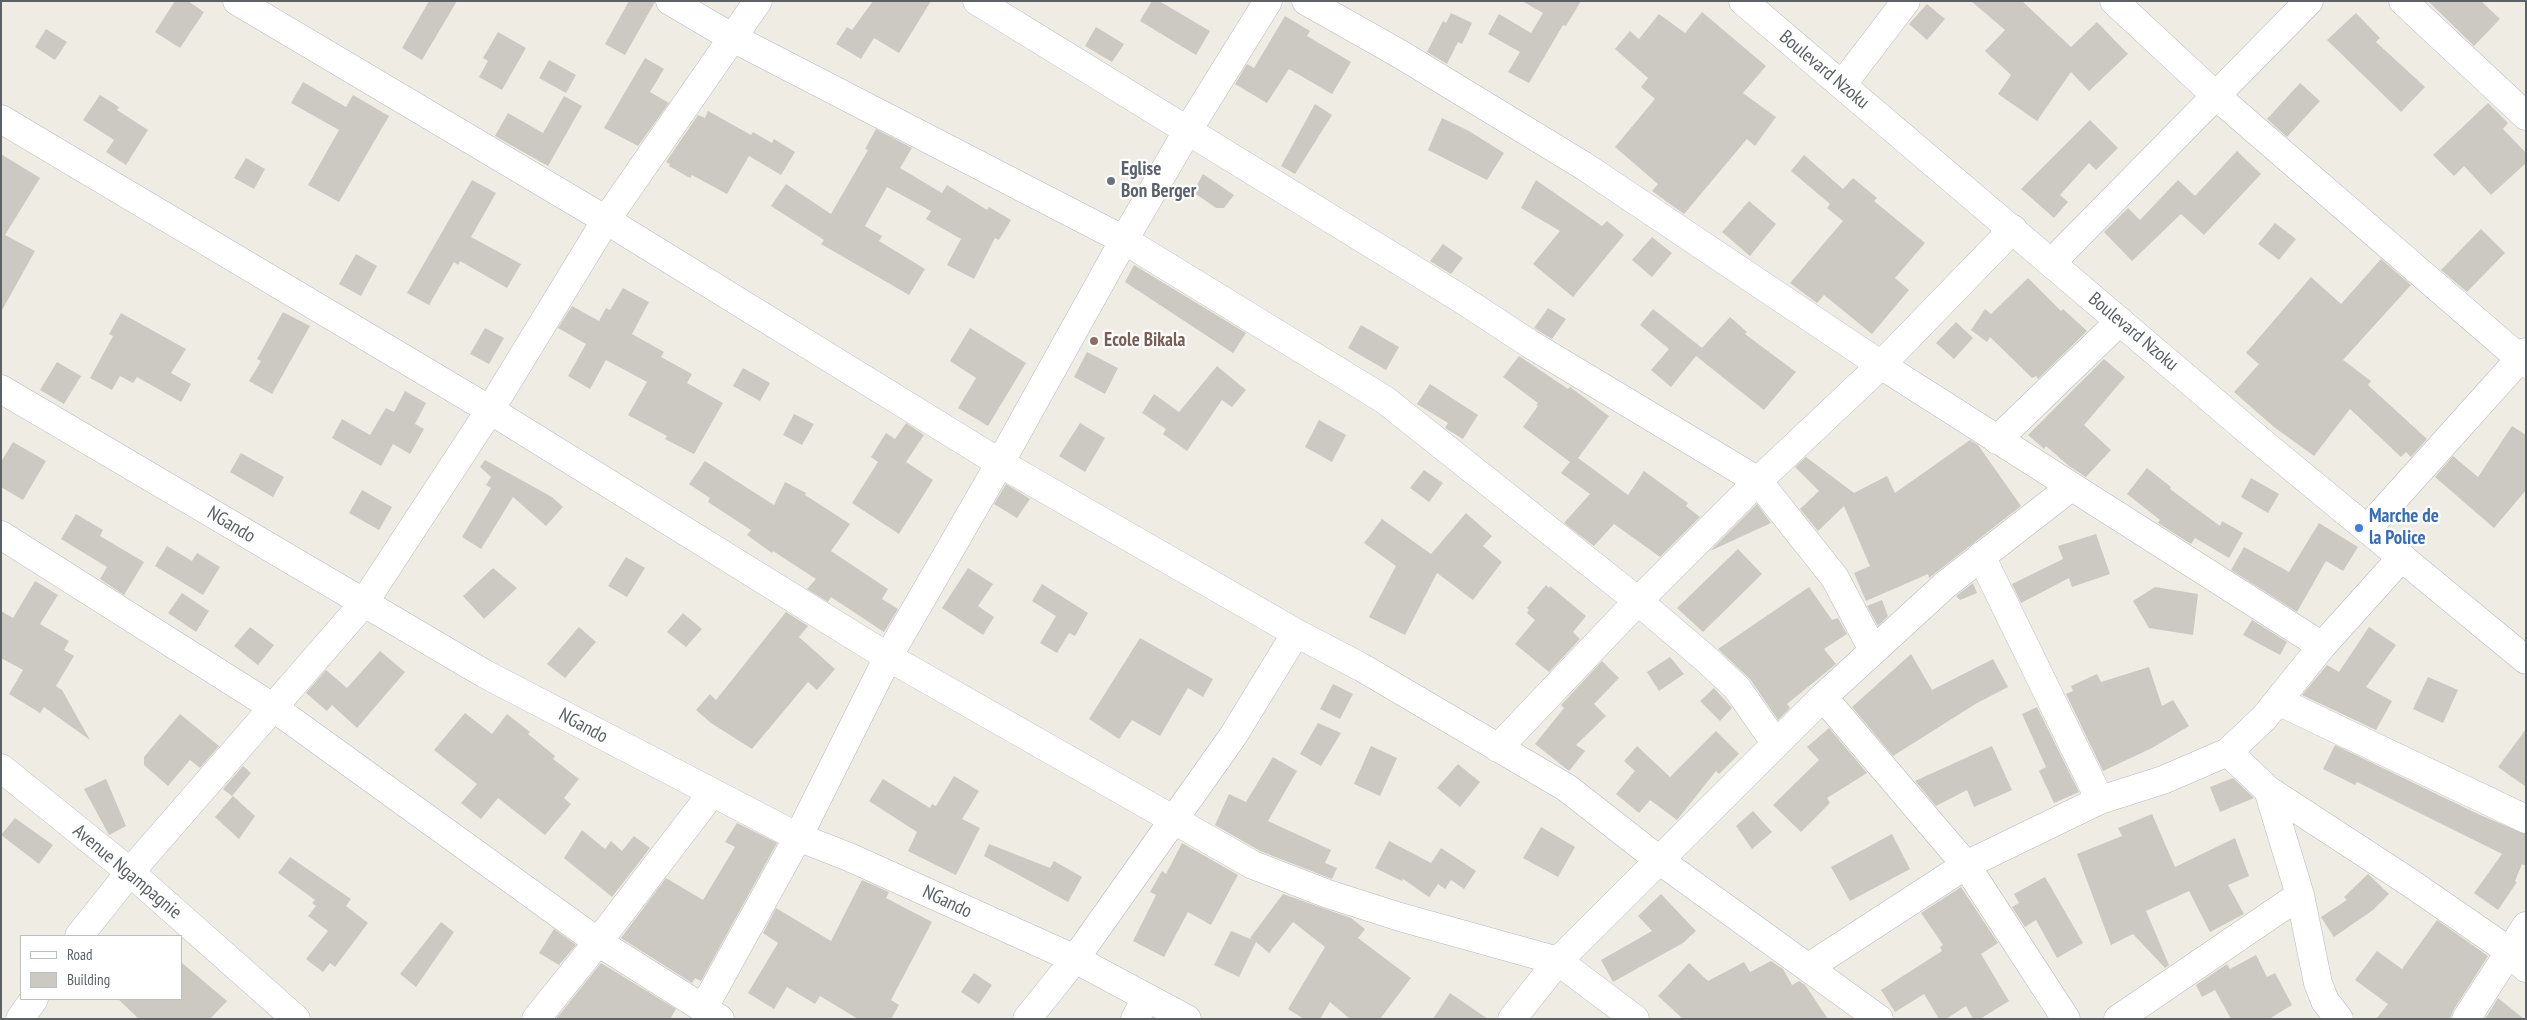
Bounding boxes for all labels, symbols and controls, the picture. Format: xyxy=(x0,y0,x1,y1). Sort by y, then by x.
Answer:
street label: Boulevard Nzoku xyxy=(1774,26,1874,114)
place label: Eglise Bon Berger xyxy=(1121,159,1196,203)
marker: Eglise Bon Berger xyxy=(1105,175,1117,187)
street label: Boulevard Nzoku xyxy=(2083,288,2183,376)
place label: Ecole Bikala xyxy=(1104,330,1185,352)
marker: Ecole Bikala xyxy=(1088,335,1100,347)
street label: NGando xyxy=(203,502,259,548)
place label: Marche de la Police xyxy=(2369,506,2439,550)
marker: Marche de la Police xyxy=(2353,522,2365,534)
street label: NGando xyxy=(555,704,611,748)
street label: Avenue Ngampagnie xyxy=(68,820,186,924)
street label: NGando xyxy=(919,881,975,923)
legend xyxy=(20,935,182,1000)
text: Road xyxy=(67,945,93,964)
text: Building xyxy=(67,970,110,989)

